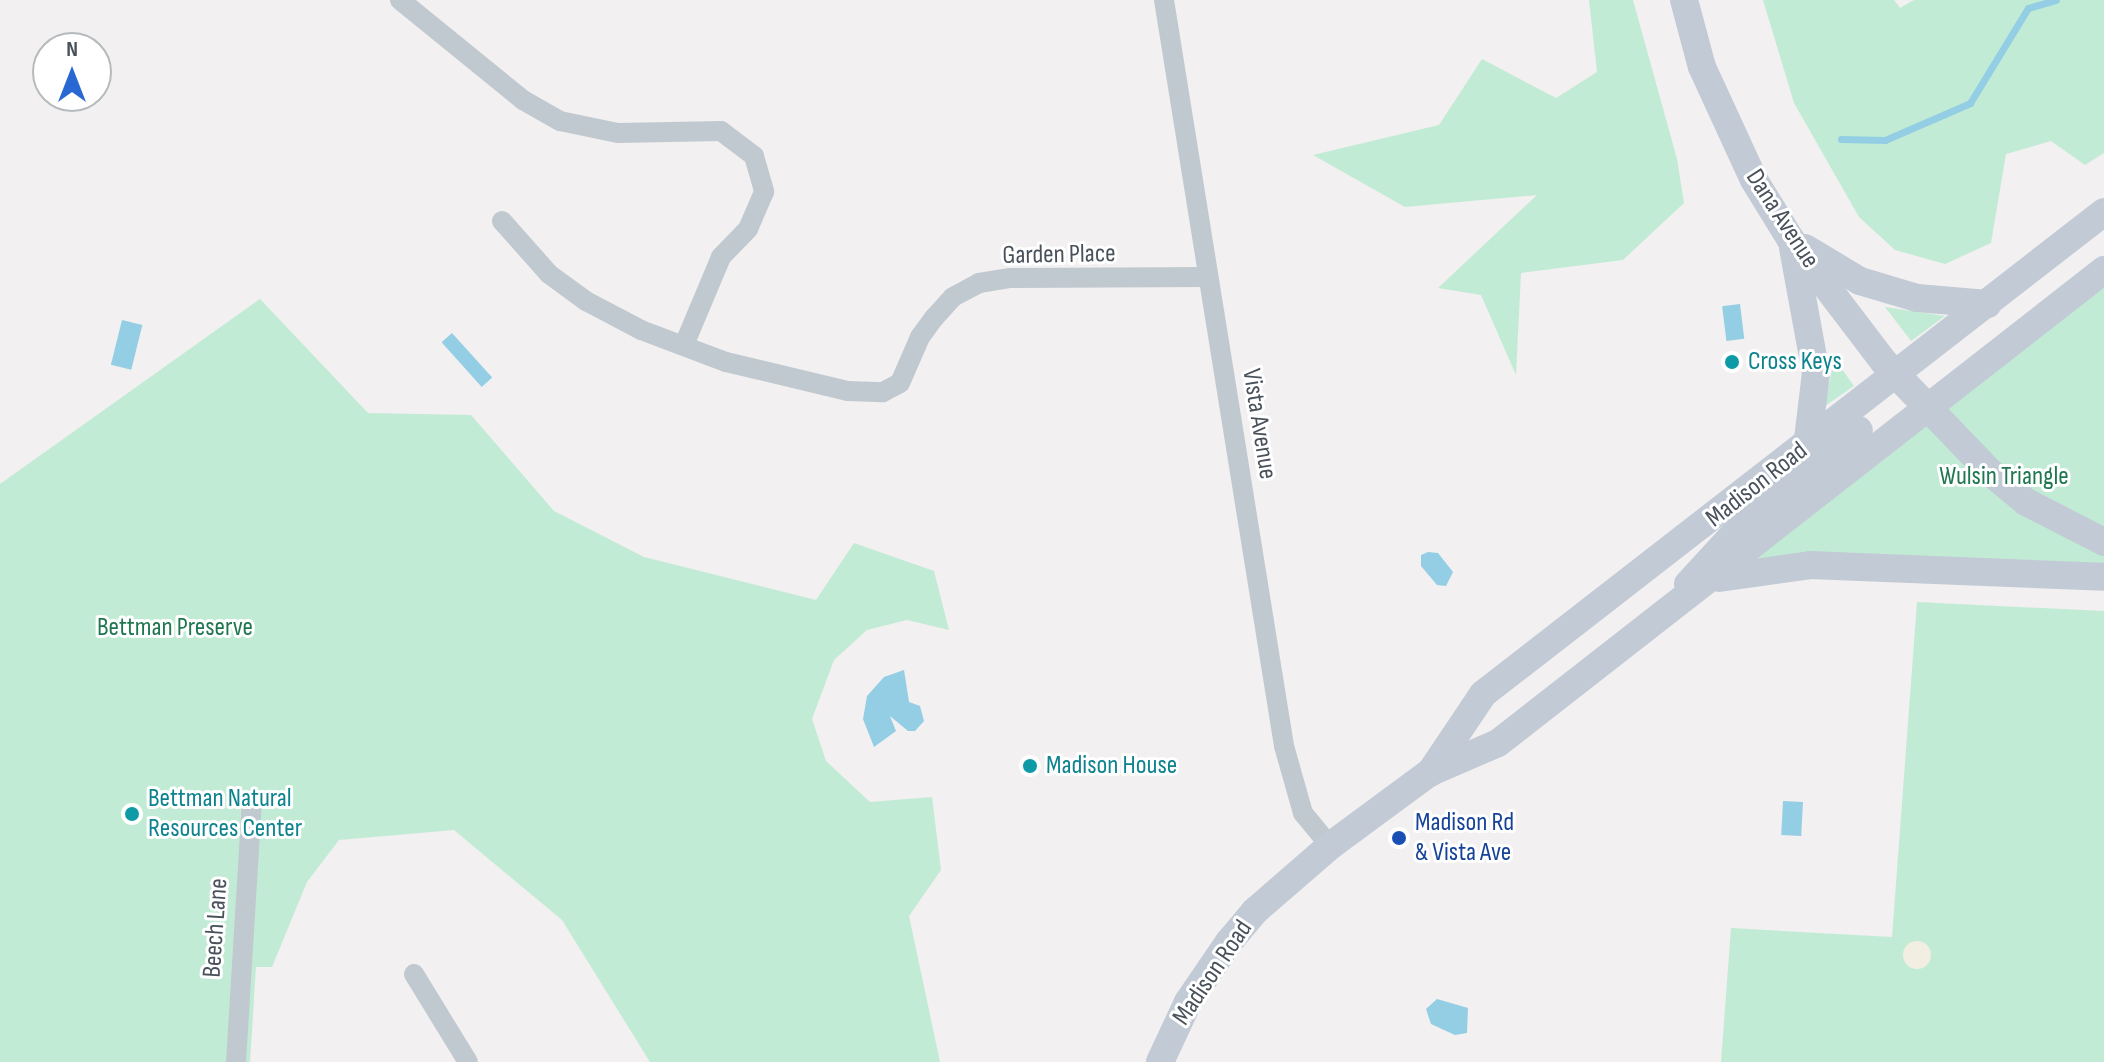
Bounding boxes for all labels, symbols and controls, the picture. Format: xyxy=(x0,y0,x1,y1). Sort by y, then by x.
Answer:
north arrow xyxy=(32,32,112,112)
text: N xyxy=(66,36,78,63)
street label: Dana Avenue xyxy=(1739,164,1825,274)
street label: Garden Place xyxy=(1002,238,1116,272)
place label: Cross Keys xyxy=(1748,346,1842,378)
marker: Cross Keys xyxy=(1723,353,1741,371)
street label: Vista Avenue xyxy=(1235,367,1283,481)
street label: Madison Road xyxy=(1700,436,1814,534)
park label: Wulsin Triangle xyxy=(1939,461,2069,493)
park label: Bettman Preserve xyxy=(97,612,253,644)
place label: Madison House xyxy=(1046,750,1177,782)
marker: Madison House xyxy=(1021,757,1039,775)
place label: Bettman Natural Resources Center xyxy=(148,783,302,844)
marker: Bettman Natural Resources Center xyxy=(123,805,141,823)
place label: Madison Rd & Vista Ave xyxy=(1415,807,1514,868)
marker: Madison Rd & Vista Ave xyxy=(1390,829,1408,847)
street label: Beech Lane xyxy=(197,877,235,979)
street label: Madison Road xyxy=(1167,915,1259,1031)

